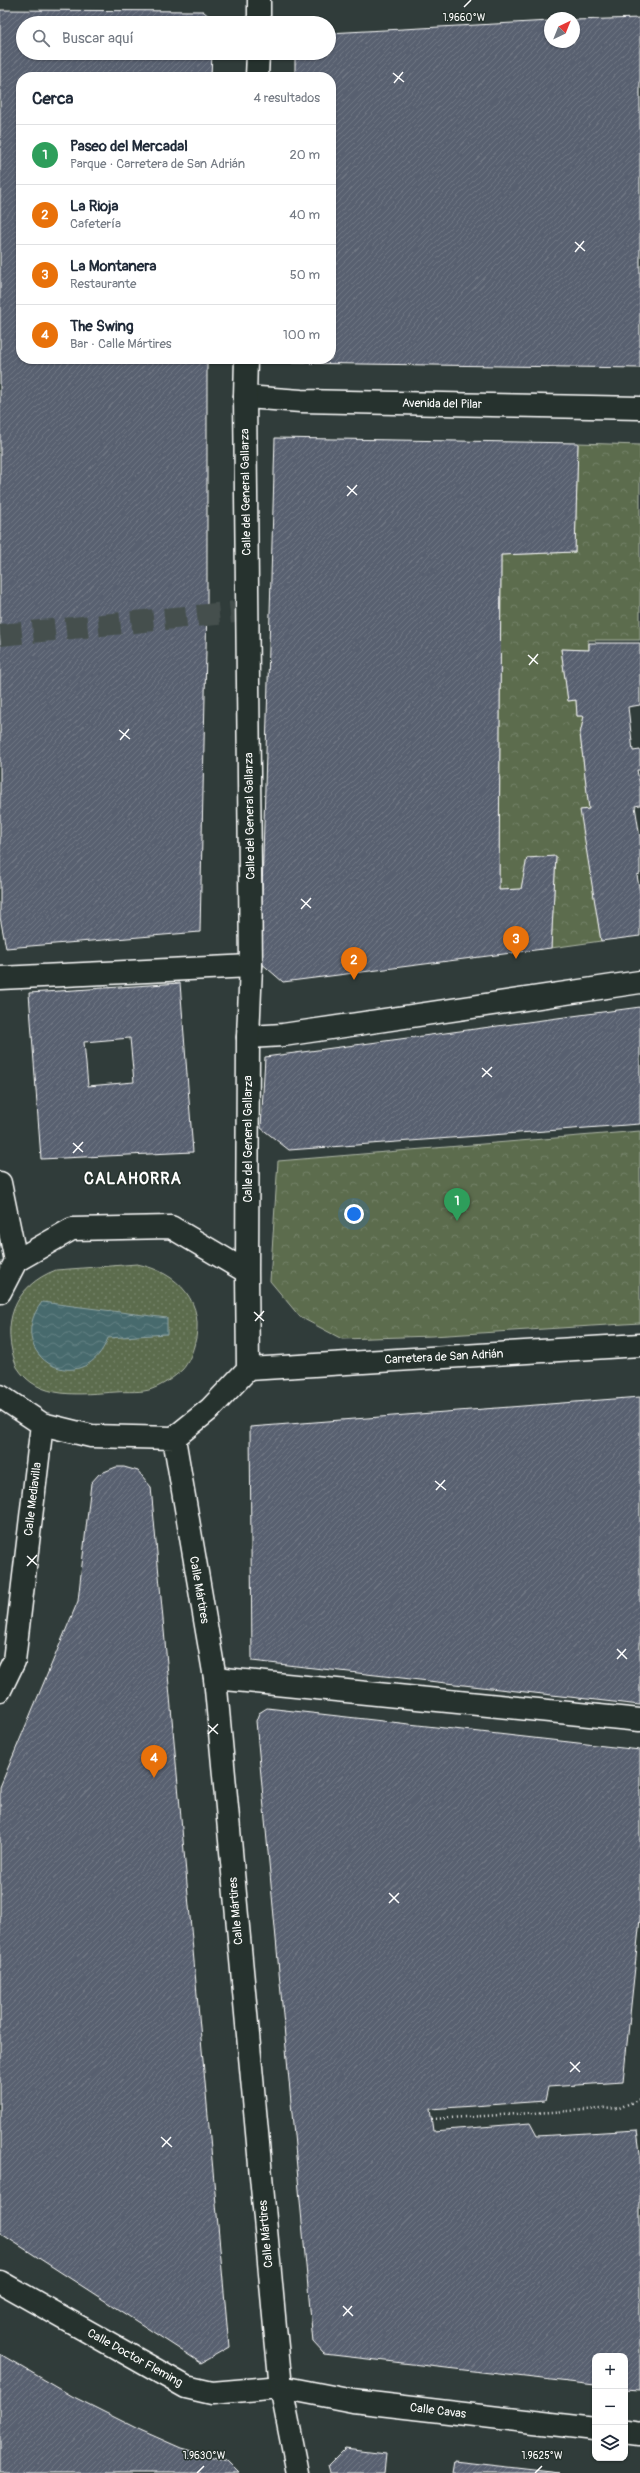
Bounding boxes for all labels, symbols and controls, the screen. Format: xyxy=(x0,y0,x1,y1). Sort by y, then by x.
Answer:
text: 1.9660°W xyxy=(443,12,486,24)
north arrow xyxy=(544,12,580,48)
search box xyxy=(16,16,336,60)
icon: search xyxy=(30,27,52,49)
text: Buscar aquí xyxy=(62,29,134,48)
text: Cerca xyxy=(32,88,73,109)
text: 4 resultados xyxy=(253,90,320,106)
text: Paseo del Mercadal xyxy=(70,137,188,156)
text: 1 xyxy=(42,147,48,163)
text: 20 m xyxy=(289,147,320,163)
text: Parque · Carretera de San Adrián xyxy=(70,156,245,172)
text: La Rioja xyxy=(70,197,119,216)
text: 2 xyxy=(41,207,49,223)
text: 40 m xyxy=(289,207,320,223)
text: Cafetería xyxy=(70,216,121,232)
text: La Montanera xyxy=(70,257,157,276)
text: 3 xyxy=(41,267,49,283)
text: 50 m xyxy=(290,267,320,283)
text: Restaurante xyxy=(70,276,136,292)
text: The Swing xyxy=(70,317,133,336)
text: 4 xyxy=(41,327,49,343)
text: 100 m xyxy=(283,327,320,343)
text: Bar · Calle Mártires xyxy=(70,336,172,352)
street label: Avenida del Pilar xyxy=(402,396,483,412)
street label: Calle del General Gallarza xyxy=(237,428,255,556)
street label: Calle del General Gallarza xyxy=(241,752,259,880)
pin: 3 xyxy=(503,926,529,959)
pin: 2 xyxy=(341,947,367,980)
street label: Calle del General Gallarza xyxy=(241,1075,256,1203)
district label: CALAHORRA xyxy=(84,1169,182,1189)
pin: 1 xyxy=(444,1188,470,1221)
your location xyxy=(344,1204,364,1224)
street label: Carretera de San Adrián xyxy=(384,1346,504,1368)
street label: Calle Mediavilla xyxy=(21,1461,45,1537)
street label: Calle Mártires xyxy=(186,1555,212,1625)
pin: 4 xyxy=(141,1745,167,1778)
street label: Calle Mártires xyxy=(226,1876,246,1946)
street label: Calle Mártires xyxy=(256,2199,276,2269)
street label: Calle Doctor Fleming xyxy=(85,2326,185,2390)
map controls xyxy=(592,2353,628,2461)
button: + xyxy=(592,2353,628,2389)
button: − xyxy=(592,2389,628,2425)
street label: Calle Cavas xyxy=(409,2400,468,2422)
button: layers xyxy=(592,2425,628,2461)
text: 1.9630°W xyxy=(183,2450,226,2462)
text: 1.9625°W xyxy=(522,2450,563,2462)

